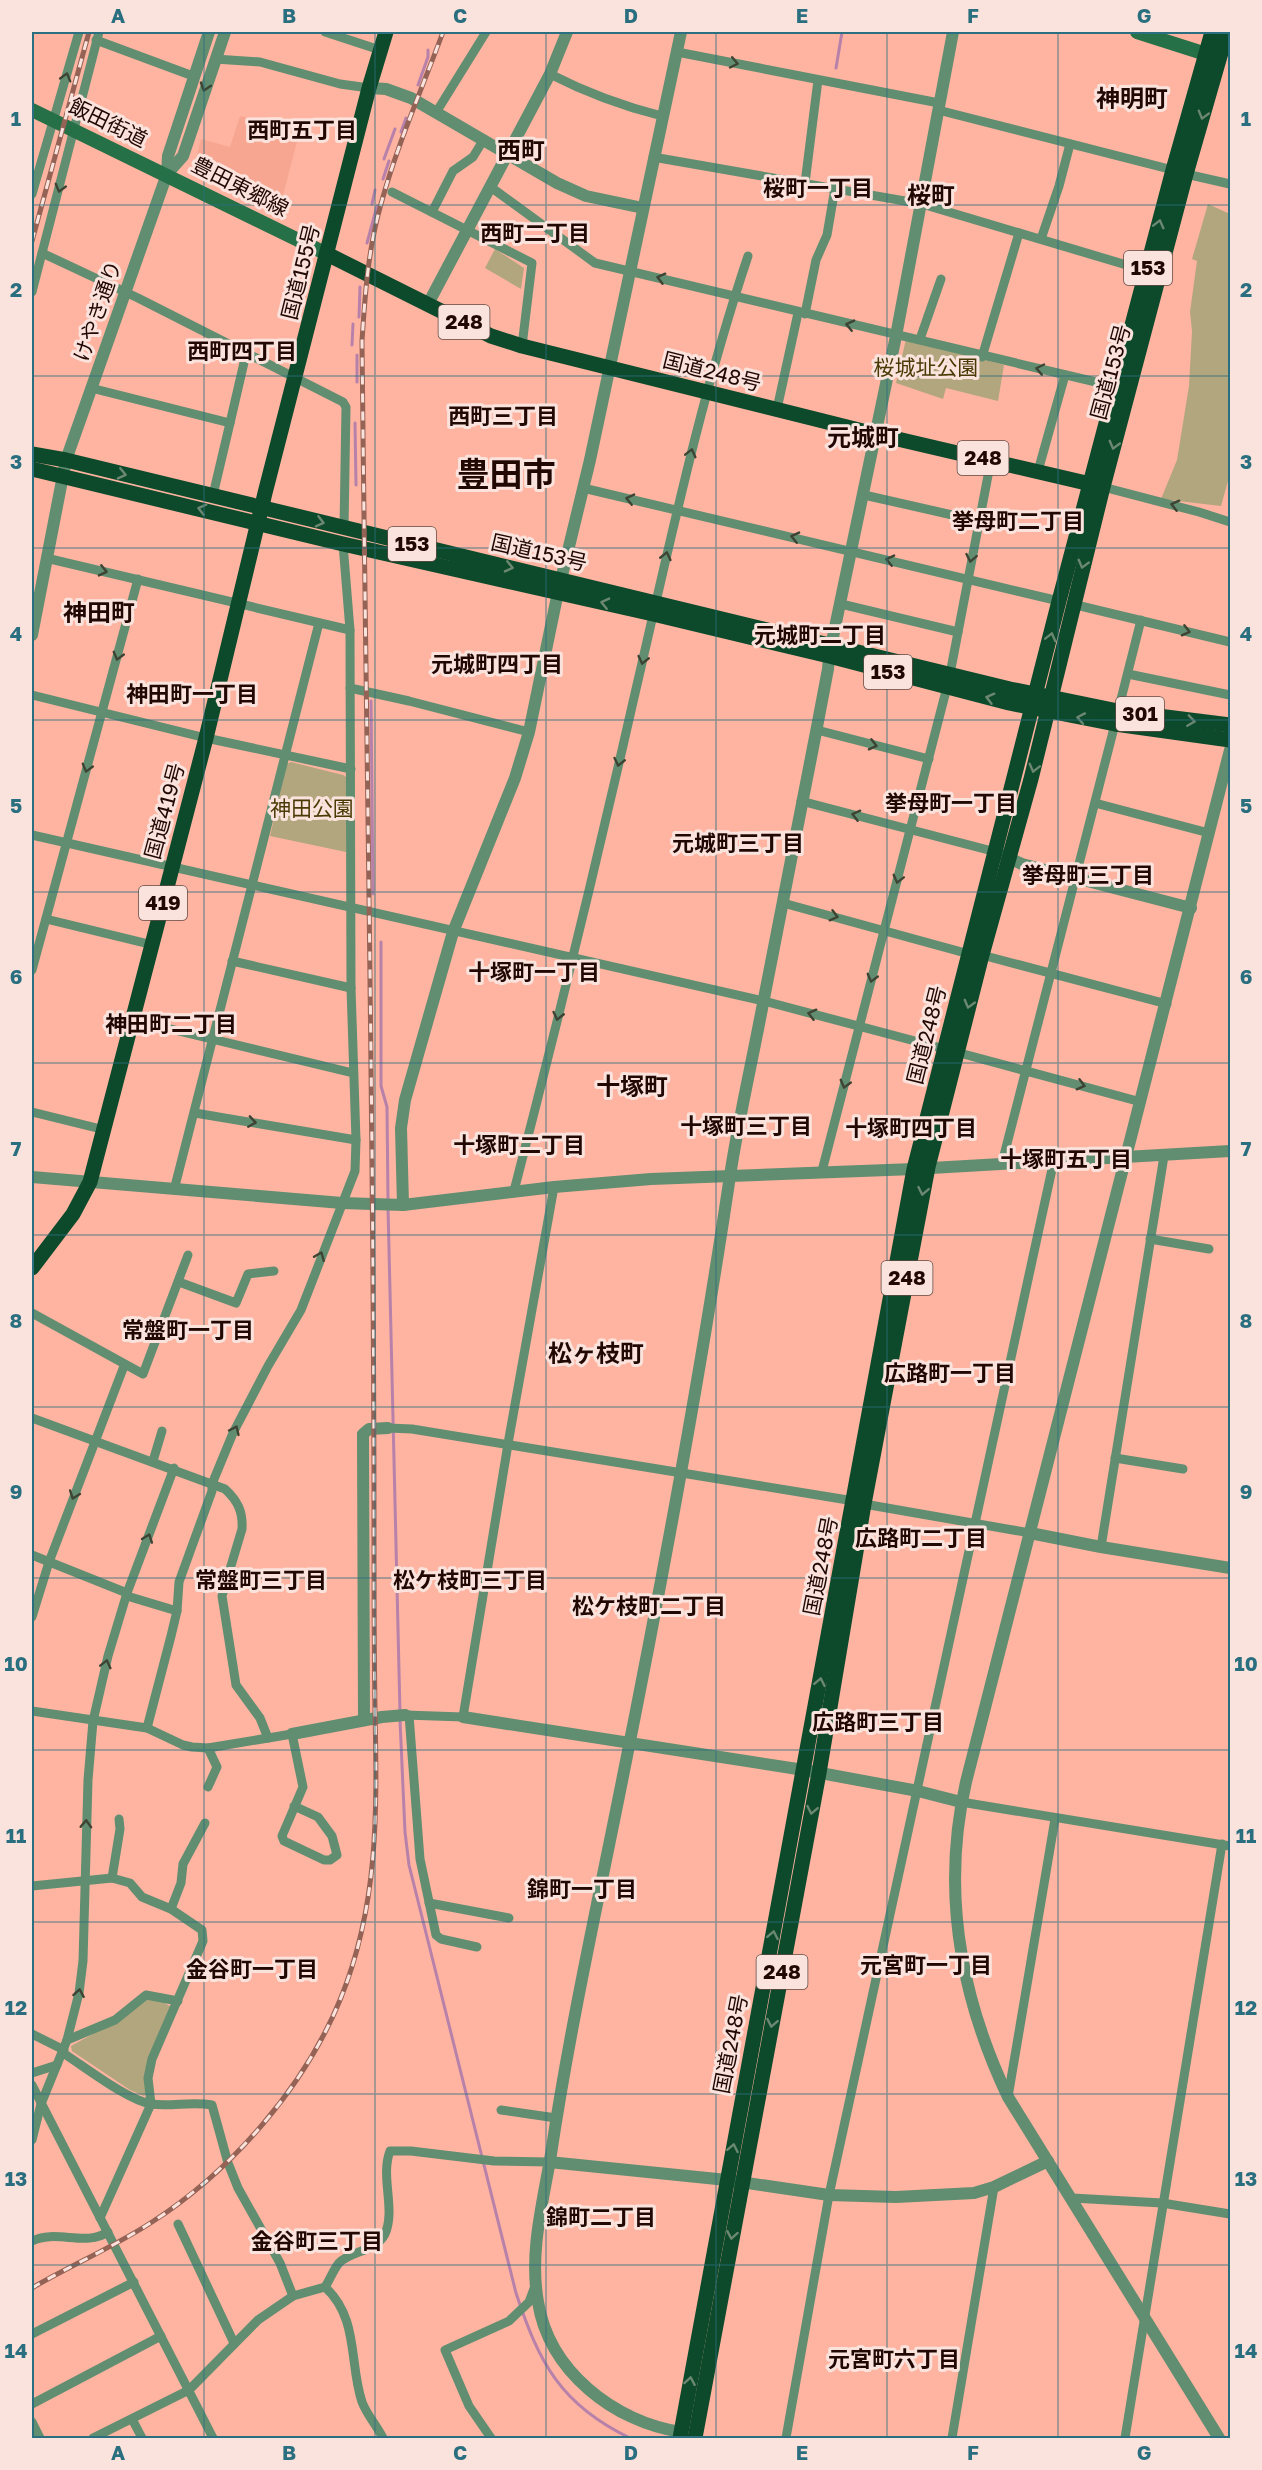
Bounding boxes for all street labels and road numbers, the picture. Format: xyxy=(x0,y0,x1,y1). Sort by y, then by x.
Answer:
street label: 飯田街道 xyxy=(65,92,152,152)
street label: 豊田東郷線 xyxy=(188,151,293,222)
street label: 国道155号 xyxy=(276,221,324,322)
road number: 153 xyxy=(1124,251,1172,285)
street label: けやき通り xyxy=(68,257,126,365)
road number: 248 xyxy=(438,305,490,339)
street label: 国道153号 xyxy=(1085,321,1135,422)
street label: 国道248号 xyxy=(660,346,764,396)
road number: 248 xyxy=(958,441,1008,475)
road number: 153 xyxy=(388,527,436,561)
street label: 国道153号 xyxy=(489,528,590,576)
road number: 153 xyxy=(864,655,912,689)
road number: 301 xyxy=(1116,697,1164,731)
street label: 国道419号 xyxy=(139,760,189,862)
road number: 419 xyxy=(139,886,187,920)
street label: 国道248号 xyxy=(901,983,951,1087)
road number: 248 xyxy=(882,1261,932,1295)
street label: 国道248号 xyxy=(798,1514,842,1618)
road number: 248 xyxy=(756,1955,808,1989)
street label: 国道248号 xyxy=(708,1992,752,2096)

